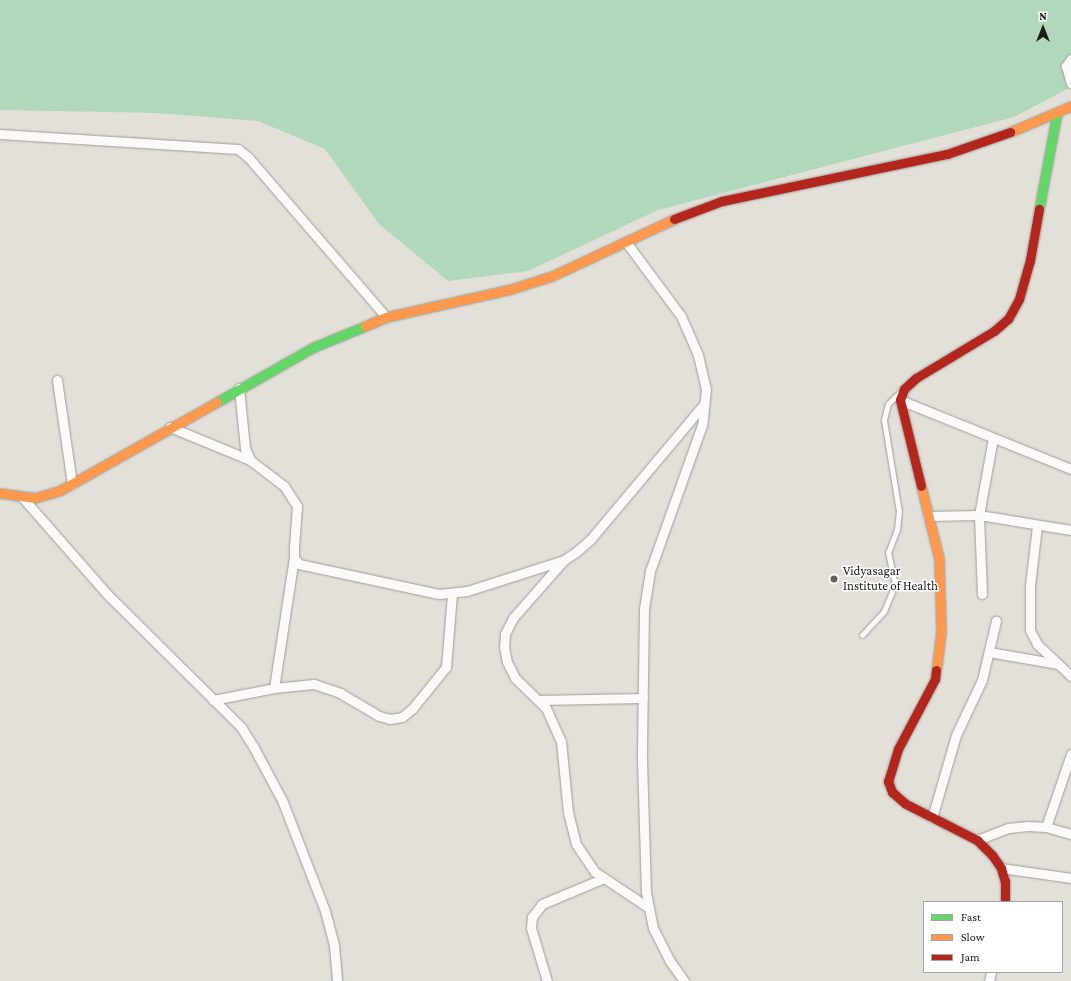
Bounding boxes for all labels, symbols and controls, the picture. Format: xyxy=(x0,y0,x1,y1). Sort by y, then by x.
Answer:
north arrow xyxy=(1023,8,1063,48)
text: N xyxy=(1039,10,1047,22)
place label: Vidyasagar Institute of Health xyxy=(843,564,938,595)
marker: Vidyasagar Institute of Health xyxy=(828,573,840,585)
legend xyxy=(923,901,1063,973)
text: Fast xyxy=(961,910,981,924)
text: Slow xyxy=(961,930,985,944)
text: Jam xyxy=(961,950,980,964)

